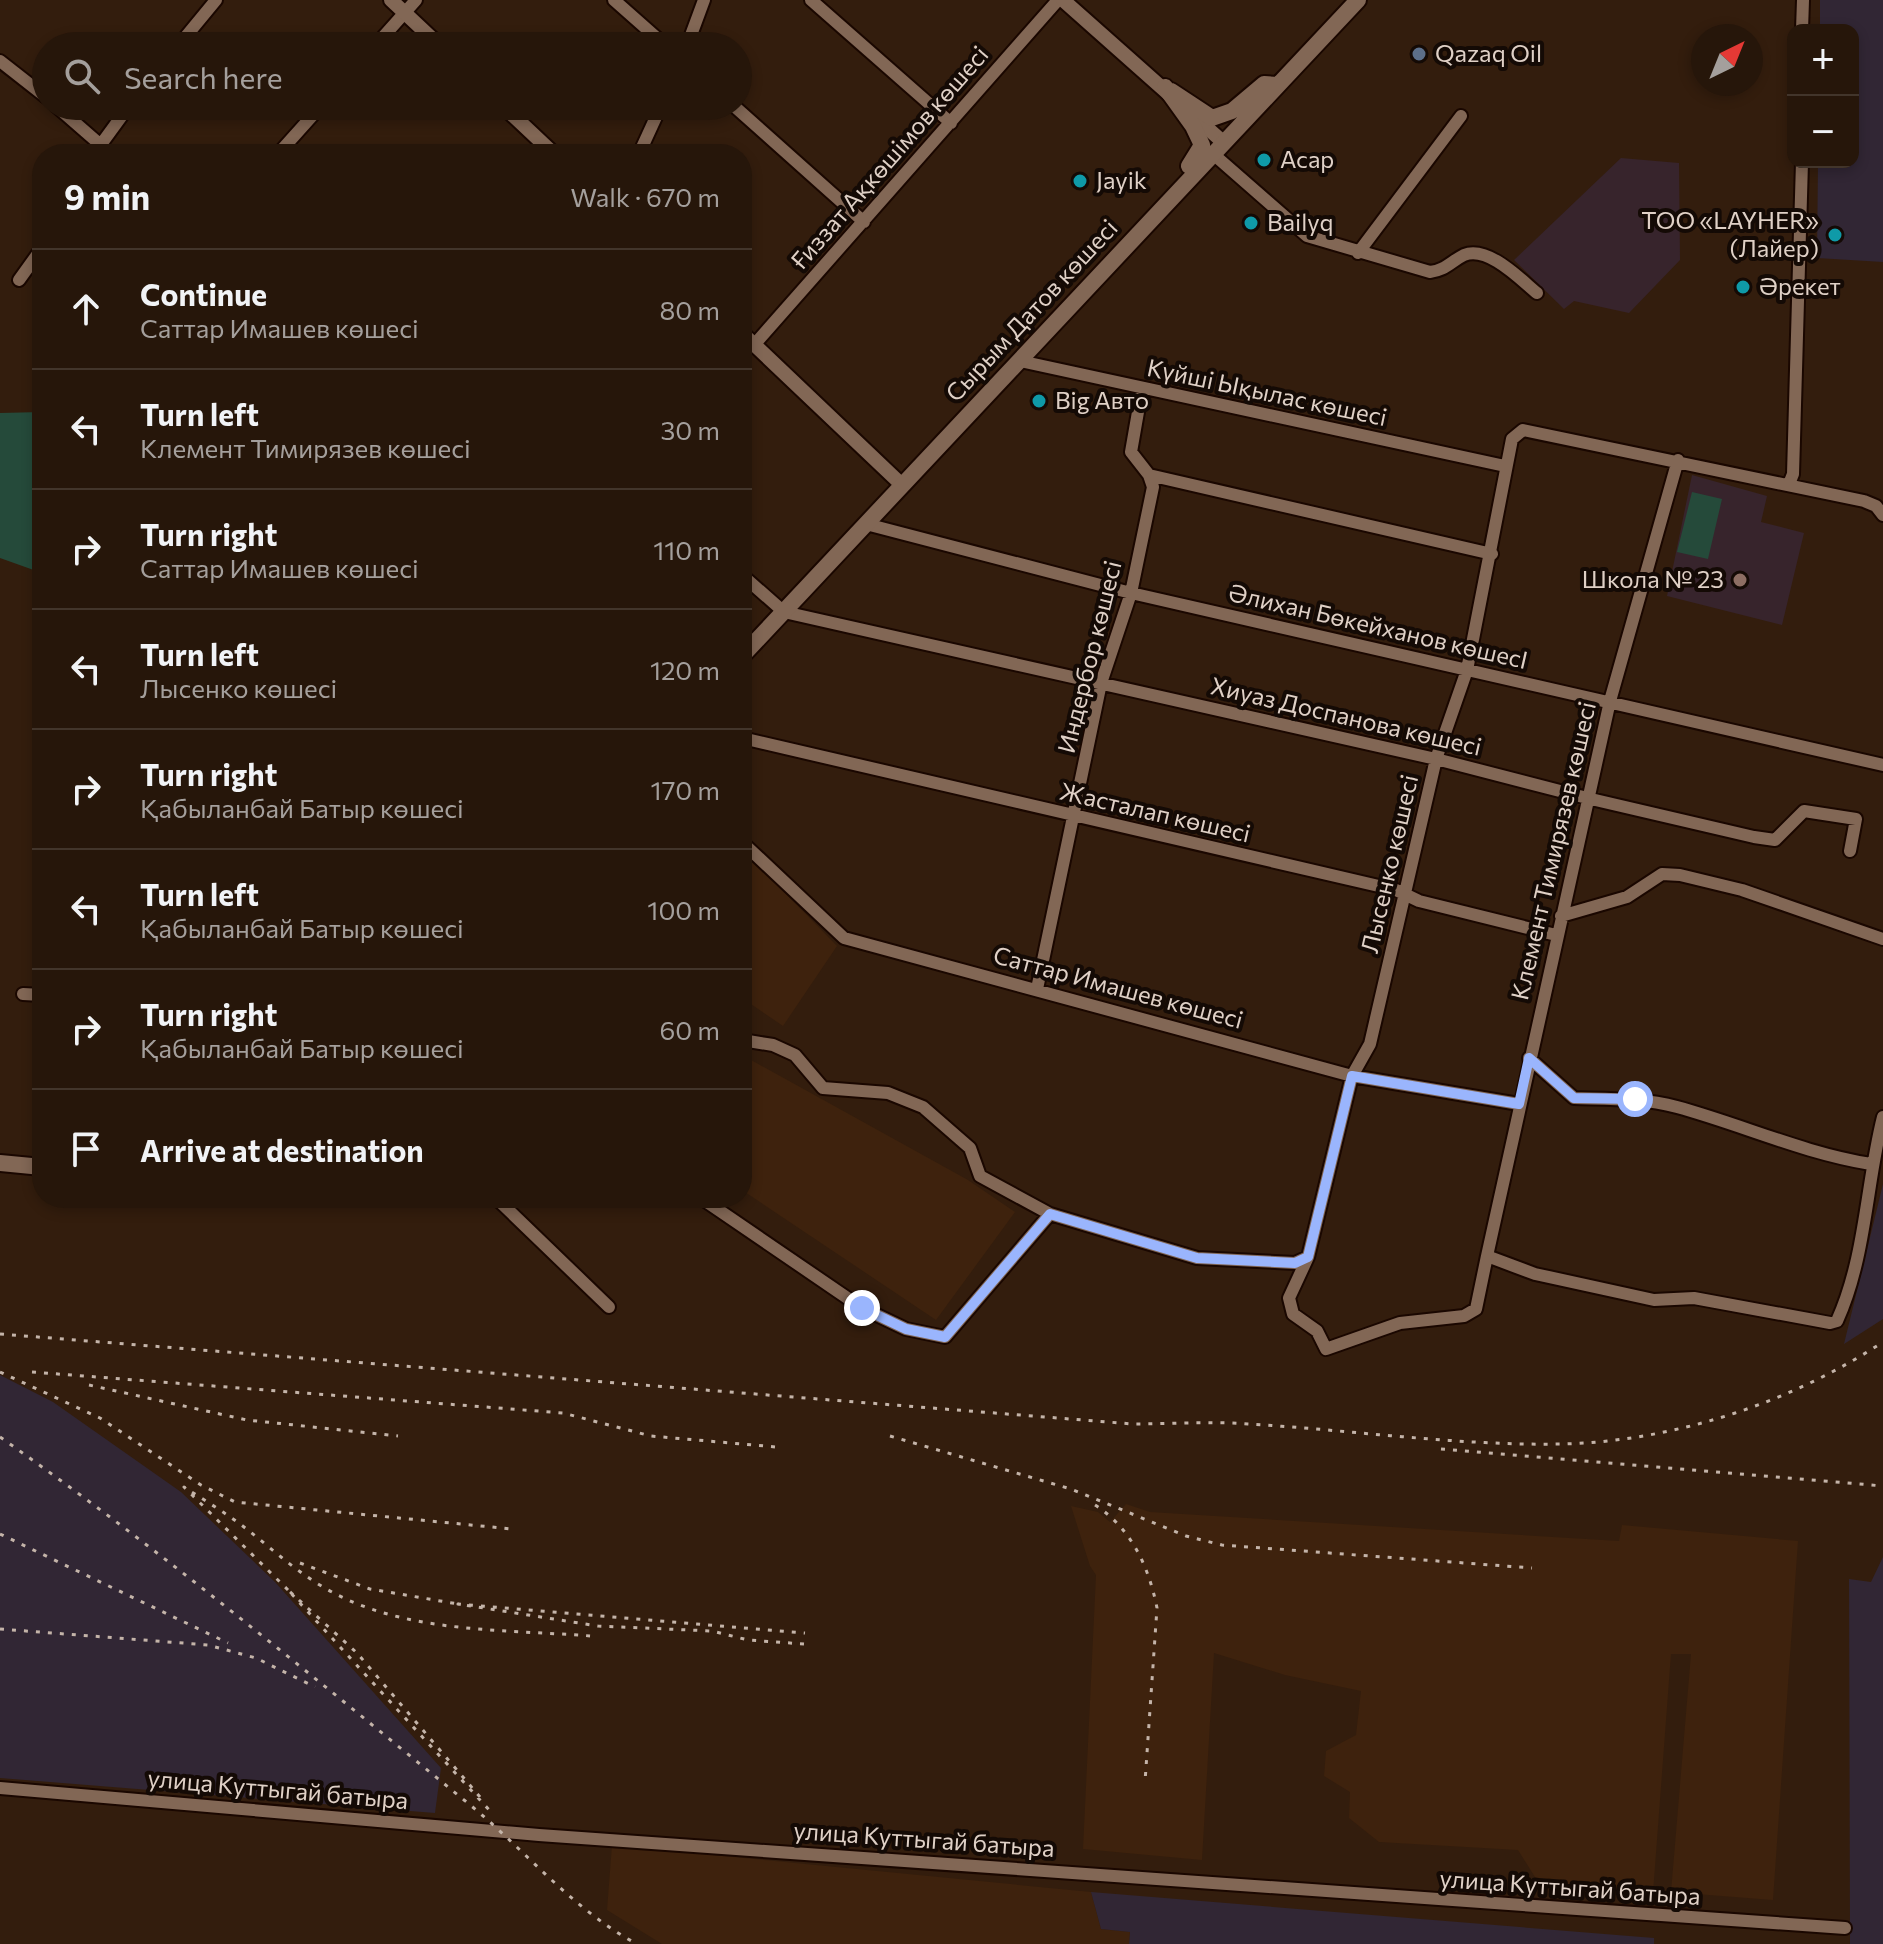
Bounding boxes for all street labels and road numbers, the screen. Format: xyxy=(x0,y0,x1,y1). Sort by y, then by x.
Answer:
street label: Ғиззат Ақкөшімов көшесi xyxy=(784,40,994,274)
street label: Сырым Датов көшесі xyxy=(939,213,1123,407)
street label: Күйші Ықылас көшесі xyxy=(1145,352,1390,431)
street label: Индербор көшесі xyxy=(1051,557,1126,756)
street label: Әлихан Бөкейханов көшесI xyxy=(1226,577,1531,674)
street label: Хиуаз Доспанова көшесі xyxy=(1208,670,1485,761)
street label: Клемент Тимирязев көшесі xyxy=(1504,699,1601,1003)
street label: Лысенко көшесі xyxy=(1354,772,1423,956)
street label: Жасталап көшесі xyxy=(1057,776,1253,848)
street label: Саттар Имашев көшесі xyxy=(990,939,1246,1034)
street label: улица Куттыгай батыра xyxy=(147,1763,410,1814)
street label: улица Куттыгай батыра xyxy=(793,1815,1056,1862)
street label: улица Куттыгай батыра xyxy=(1439,1863,1702,1910)

